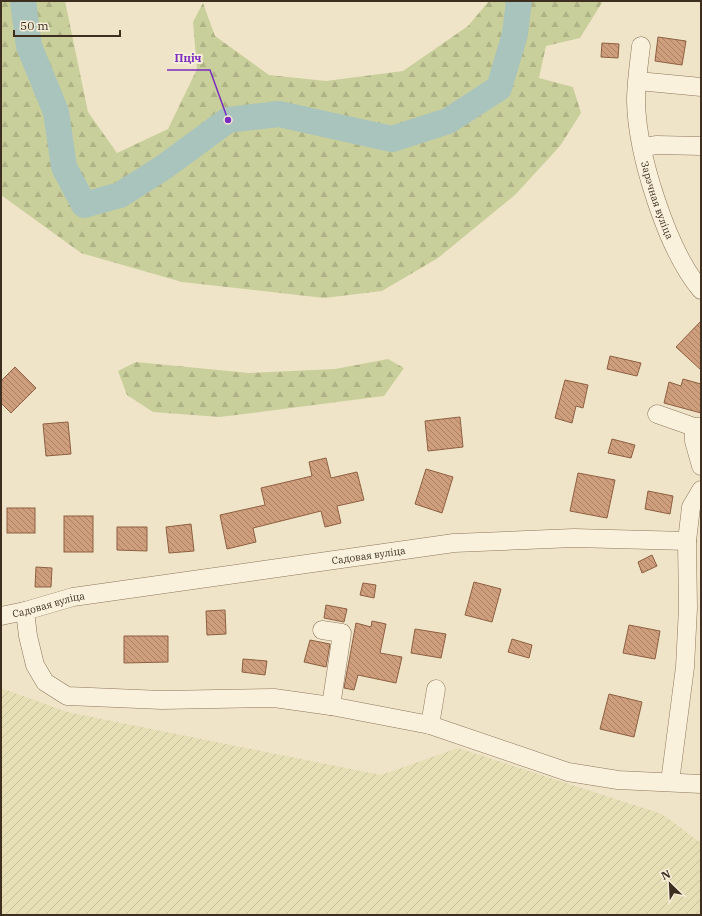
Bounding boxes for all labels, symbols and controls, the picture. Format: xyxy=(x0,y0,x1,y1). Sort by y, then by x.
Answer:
scale bar xyxy=(14,12,120,38)
text: 50 m xyxy=(20,18,49,33)
callout: Пціч xyxy=(167,47,210,70)
text: Пціч xyxy=(175,51,202,65)
street label: Зарэчная вуліца xyxy=(638,160,676,242)
street label: Садовая вуліца xyxy=(331,544,407,567)
street label: Садовая вуліца xyxy=(11,589,86,620)
north arrow xyxy=(650,864,690,904)
text: N xyxy=(659,867,673,883)

